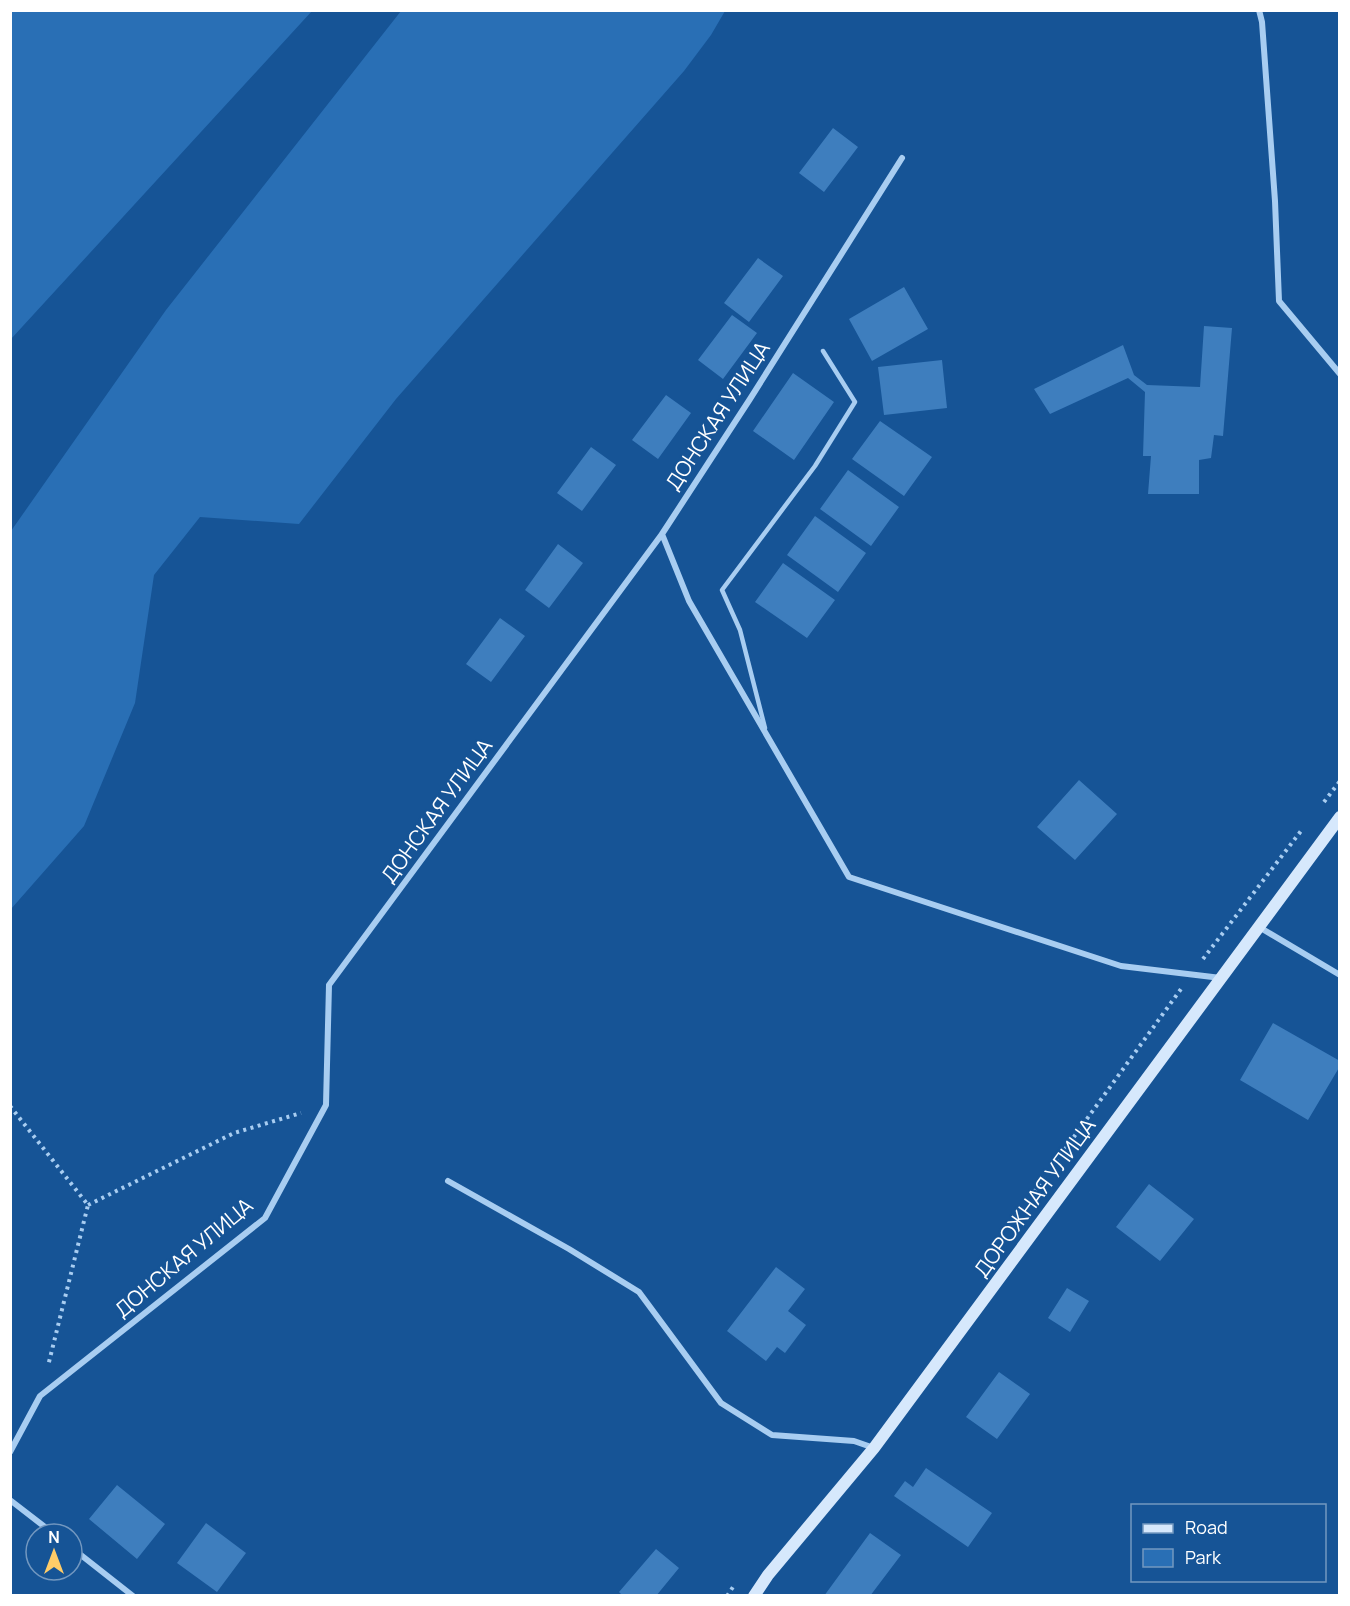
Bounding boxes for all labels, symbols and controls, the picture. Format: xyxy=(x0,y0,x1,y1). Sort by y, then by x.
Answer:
street label: ДОНСКАЯ УЛИЦА xyxy=(658,336,776,495)
street label: ДОНСКАЯ УЛИЦА xyxy=(374,732,498,888)
street label: ДОРОЖНАЯ УЛИЦА xyxy=(967,1112,1101,1283)
street label: ДОНСКАЯ УЛИЦА xyxy=(108,1191,258,1323)
legend xyxy=(1131,1504,1326,1582)
text: Road xyxy=(1185,1515,1228,1539)
north arrow xyxy=(24,1522,84,1582)
text: N xyxy=(48,1526,60,1548)
text: Park xyxy=(1185,1545,1222,1569)

